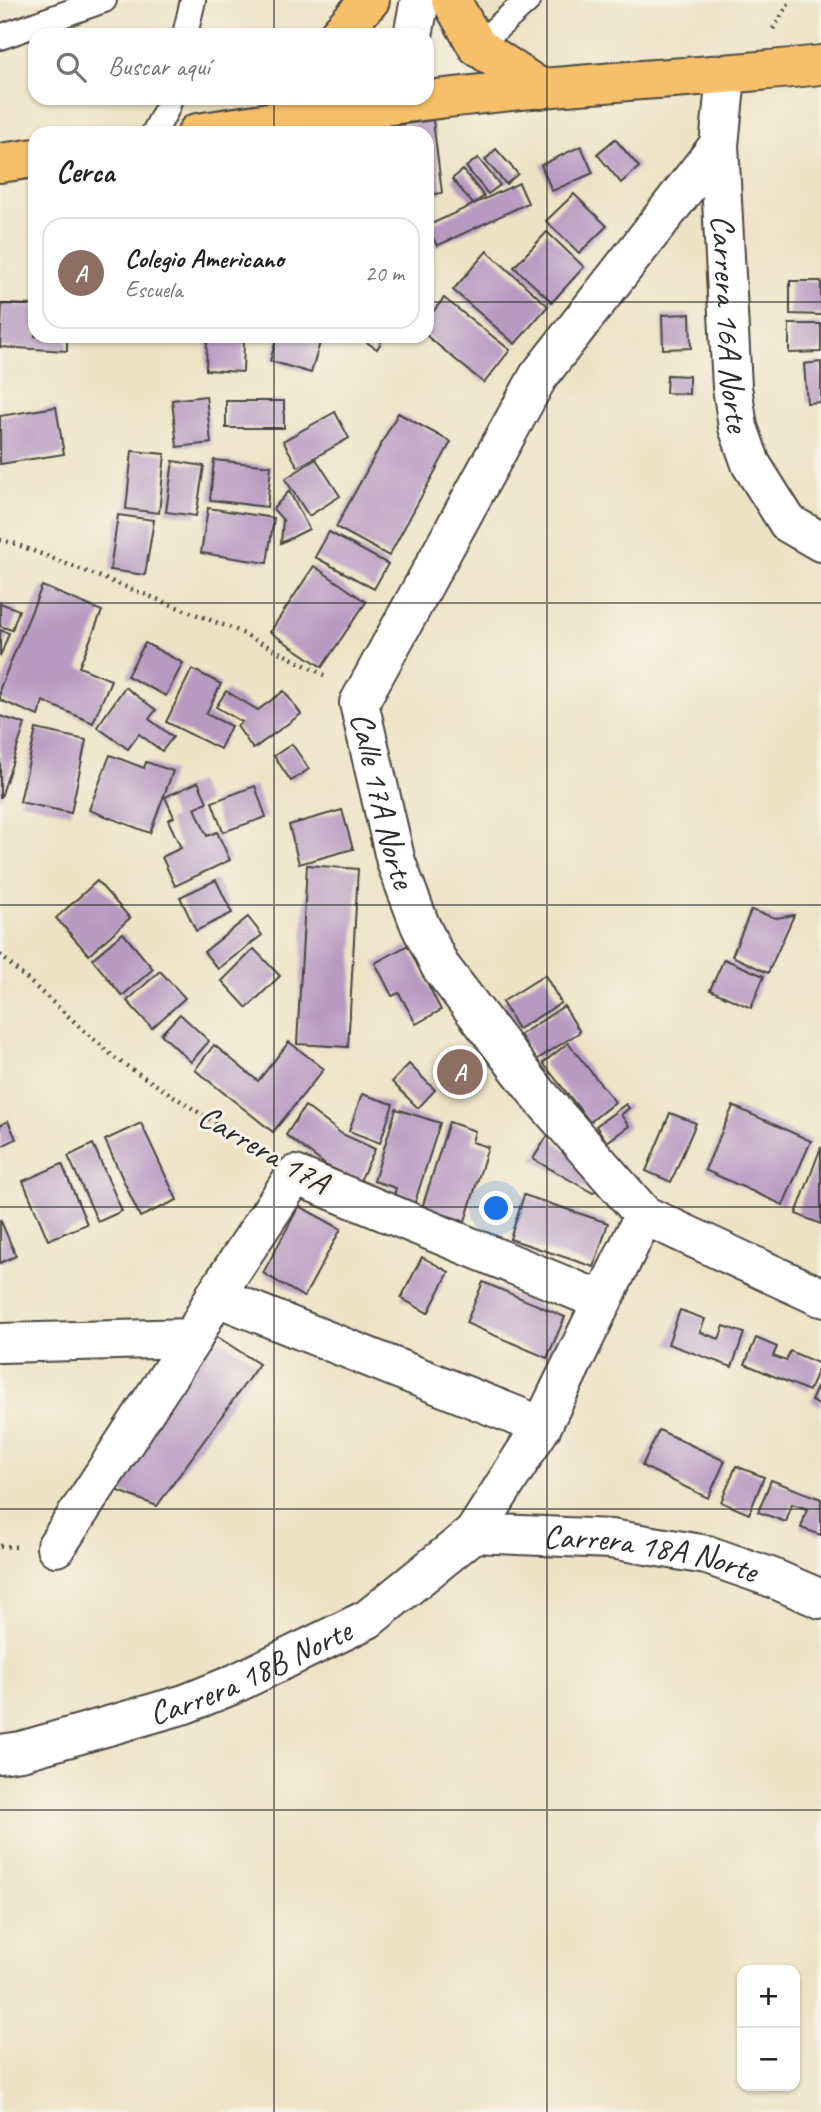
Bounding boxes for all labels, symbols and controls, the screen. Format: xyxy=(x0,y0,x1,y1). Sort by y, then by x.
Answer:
search box xyxy=(28,28,434,105)
icon: search xyxy=(52,48,90,86)
text: Buscar aquí xyxy=(108,50,210,83)
text: Cerca xyxy=(56,153,114,191)
street label: Carrera 16A Norte xyxy=(702,214,760,437)
text: Colegio Americano xyxy=(125,242,284,275)
text: A xyxy=(75,259,87,288)
text: 20 m xyxy=(365,259,404,288)
text: Escuela xyxy=(125,275,182,304)
street label: Calle 17A Norte xyxy=(341,708,426,896)
pin: A xyxy=(437,1046,483,1098)
street label: Carrera 17A xyxy=(191,1095,338,1204)
your location xyxy=(479,1191,513,1225)
street label: Carrera 18A Norte xyxy=(542,1515,765,1593)
street label: Carrera 18B Norte xyxy=(144,1608,360,1734)
map controls xyxy=(737,1965,800,2091)
button: + xyxy=(737,1965,800,2028)
button: − xyxy=(737,2028,800,2091)

